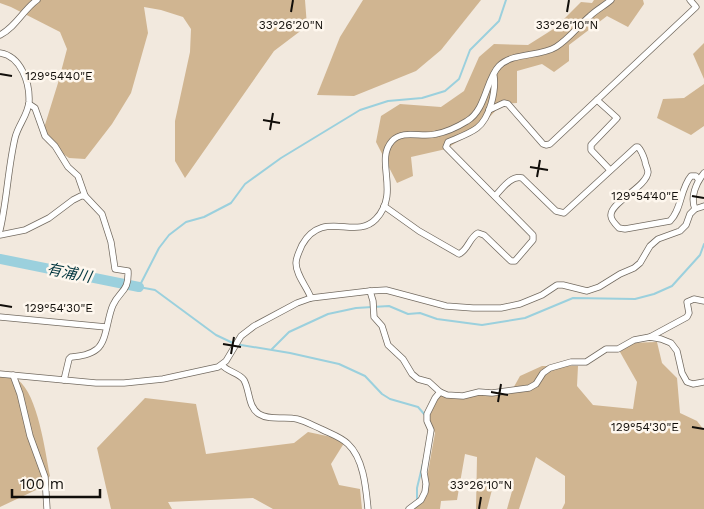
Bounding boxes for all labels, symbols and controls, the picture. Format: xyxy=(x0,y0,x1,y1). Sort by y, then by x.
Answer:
text: 33°26'20"N xyxy=(259,18,323,32)
text: 33°26'10"N xyxy=(536,18,598,32)
text: 129°54'40"E xyxy=(25,69,93,83)
text: 129°54'40"E xyxy=(611,189,679,203)
water label: 有浦川 xyxy=(45,260,95,287)
text: 129°54'30"E xyxy=(25,301,93,315)
text: 129°54'30"E xyxy=(611,420,679,434)
scale bar xyxy=(12,466,100,498)
text: 100 m xyxy=(20,475,64,493)
text: 33°26'10"N xyxy=(450,478,512,492)

